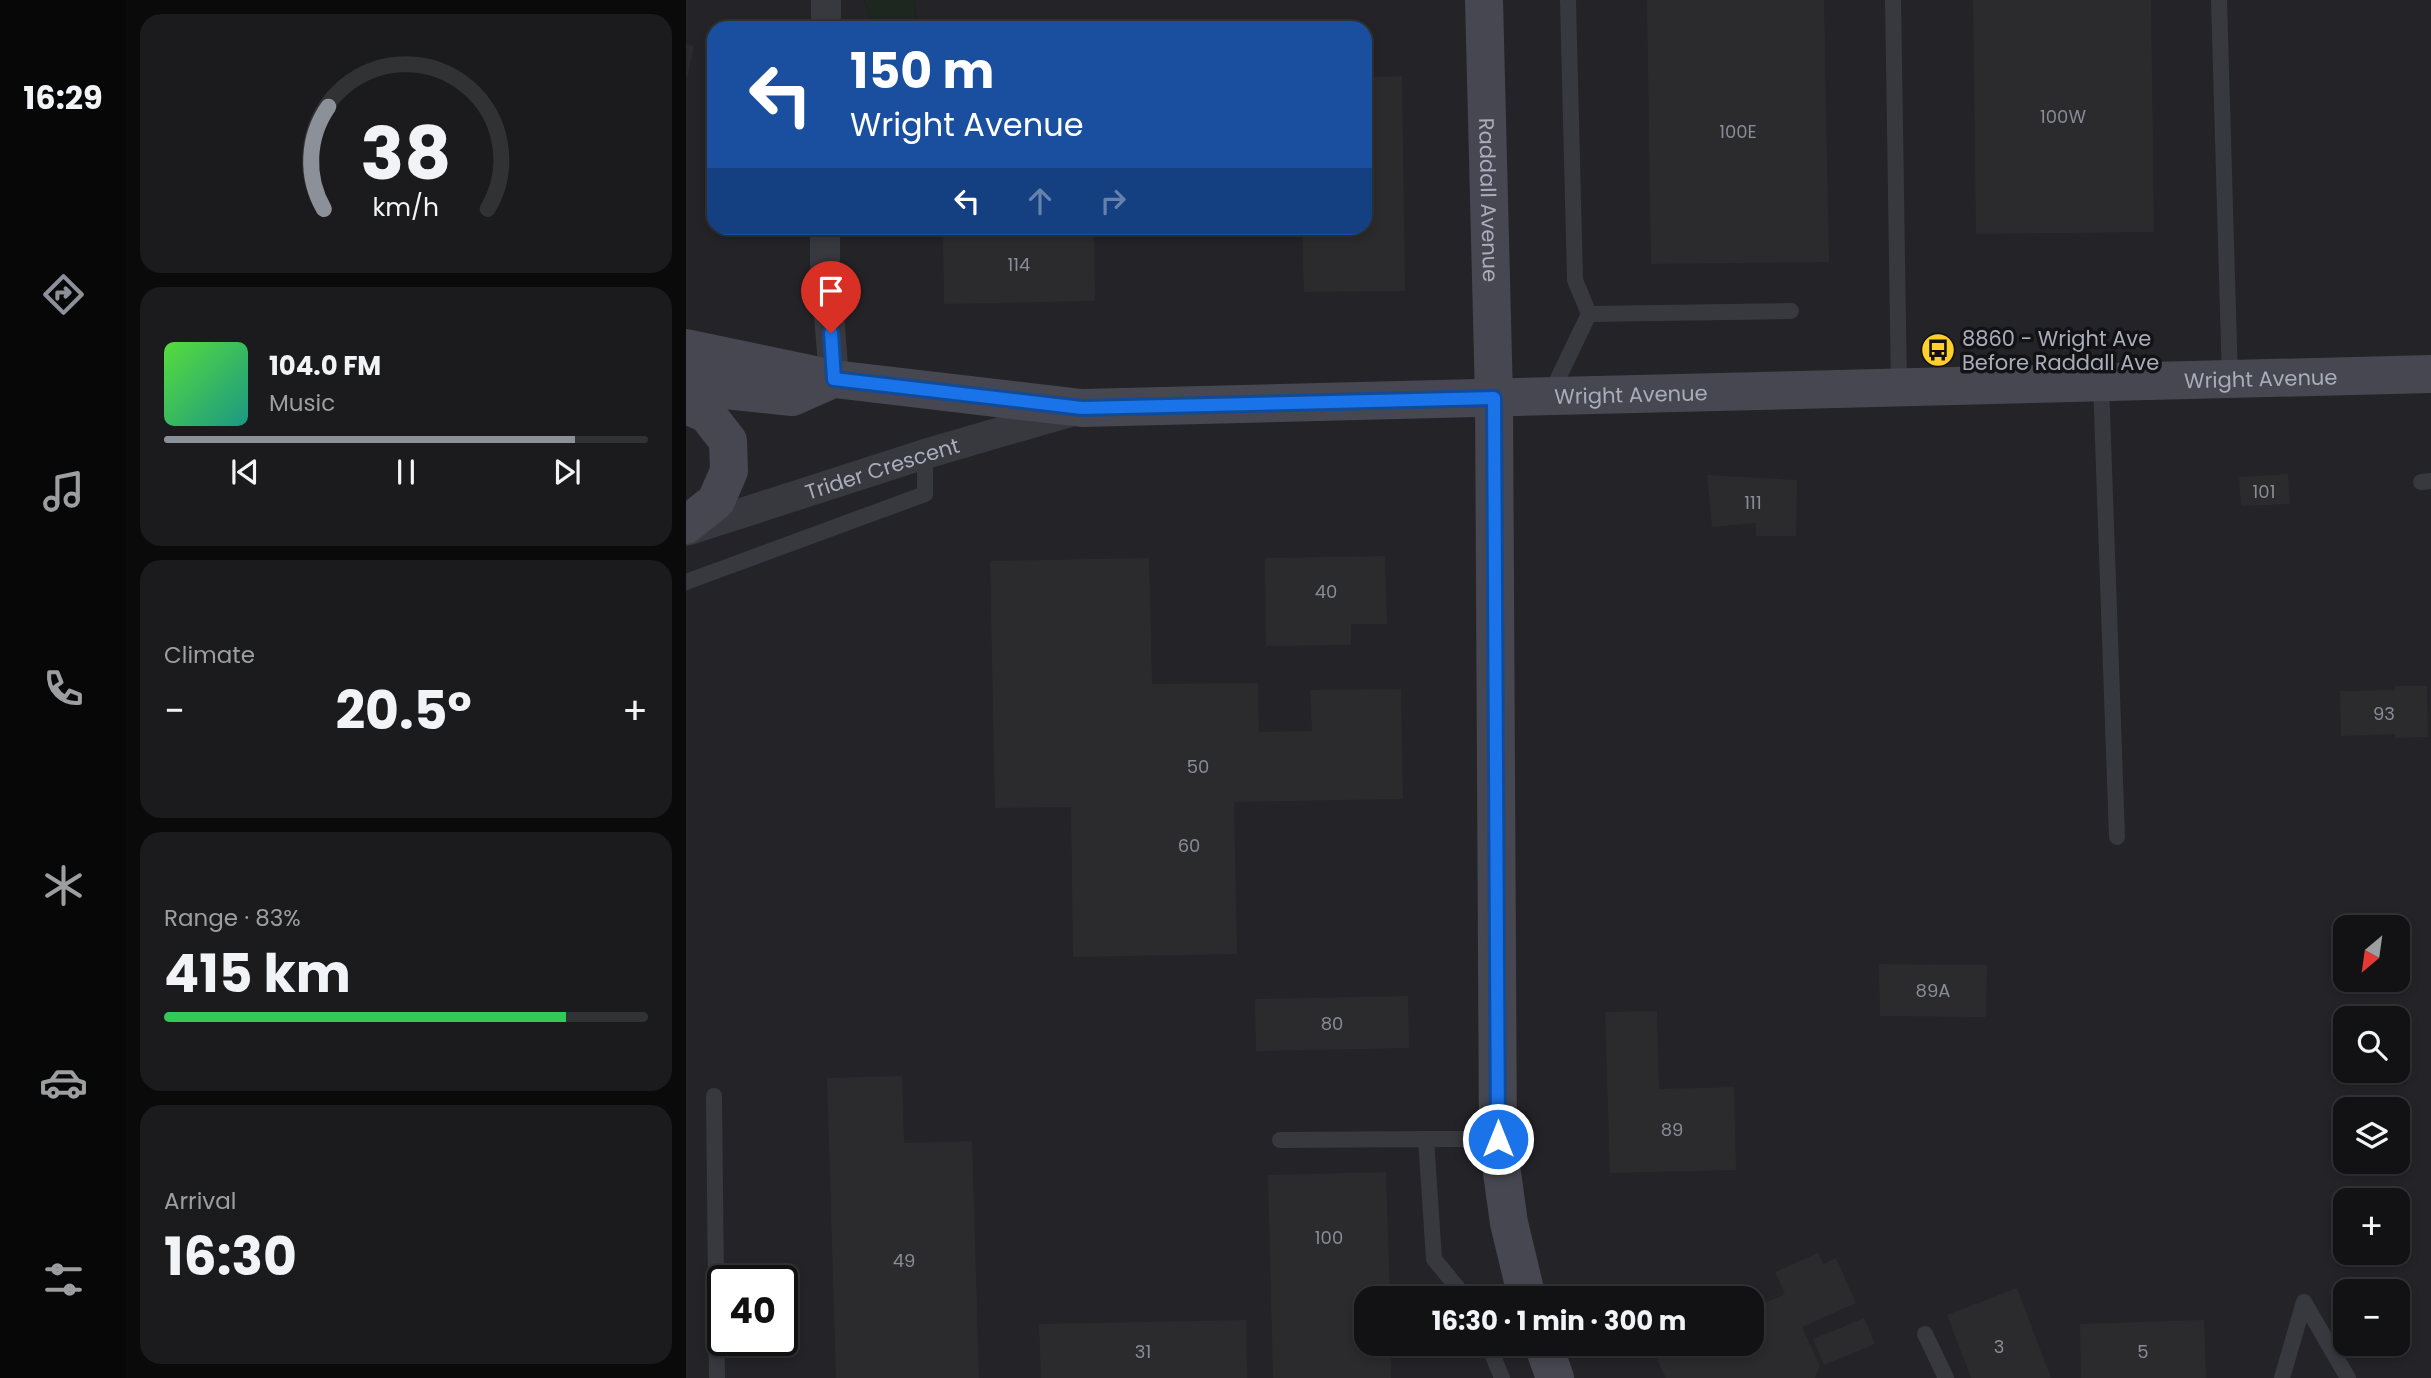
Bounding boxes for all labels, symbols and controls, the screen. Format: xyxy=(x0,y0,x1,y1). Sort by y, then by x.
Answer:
text: 150 m xyxy=(850,37,995,105)
icon: left xyxy=(735,49,826,140)
text: 16:29 xyxy=(23,75,103,120)
text: Wright Avenue xyxy=(850,102,1084,147)
text: 38 xyxy=(360,104,452,205)
house number: 100W xyxy=(2040,104,2086,129)
street label: Raddall Avenue xyxy=(1472,117,1506,283)
house number: 100E xyxy=(1719,119,1757,144)
icon: left xyxy=(948,182,986,220)
icon: ahead xyxy=(1021,182,1059,220)
icon: right xyxy=(1094,182,1132,220)
text: km/h xyxy=(373,190,439,225)
house number: 114 xyxy=(1008,252,1030,277)
pin xyxy=(801,261,861,333)
icon: directions xyxy=(39,270,88,319)
icon: arrive xyxy=(812,272,850,310)
place label: 8860 - Wright Ave Before Raddall Ave xyxy=(1962,324,2159,377)
bus stop icon: 8860 - Wright Ave Before Raddall Ave xyxy=(1919,331,1957,369)
text: 104.0 FM xyxy=(269,348,381,384)
street label: Wright Avenue xyxy=(2184,362,2338,395)
street label: Wright Avenue xyxy=(1554,378,1708,411)
text: Music xyxy=(269,387,335,419)
street label: Trider Crescent xyxy=(801,430,963,506)
icon: previous xyxy=(226,453,264,491)
icon: pause xyxy=(387,453,425,491)
icon: next xyxy=(548,453,586,491)
icon: music xyxy=(39,467,88,516)
house number: 101 xyxy=(2253,479,2275,504)
house number: 111 xyxy=(1744,490,1762,515)
house number: 40 xyxy=(1315,579,1337,604)
text: Climate xyxy=(164,639,255,671)
icon: phone xyxy=(39,664,88,713)
text: 20.5° xyxy=(335,674,472,747)
text: − xyxy=(164,684,185,737)
text: + xyxy=(622,684,648,737)
house number: 93 xyxy=(2373,701,2395,726)
house number: 50 xyxy=(1187,754,1209,779)
house number: 60 xyxy=(1178,833,1200,858)
icon: climate xyxy=(39,861,88,910)
text: Range · 83% xyxy=(164,902,301,934)
north arrow xyxy=(2333,915,2410,992)
map controls xyxy=(2333,915,2410,1356)
text: 415 km xyxy=(164,937,351,1010)
house number: 89A xyxy=(1916,978,1950,1003)
button: search xyxy=(2333,1006,2410,1083)
house number: 80 xyxy=(1321,1011,1343,1036)
icon: car xyxy=(39,1058,88,1107)
button: layers xyxy=(2333,1097,2410,1174)
position arrow xyxy=(1461,1102,1535,1176)
house number: 89 xyxy=(1661,1117,1683,1142)
text: Arrival xyxy=(164,1185,236,1217)
button: + xyxy=(2333,1188,2410,1265)
text: 16:30 xyxy=(164,1220,297,1293)
house number: 100 xyxy=(1315,1225,1343,1250)
house number: 49 xyxy=(893,1248,915,1273)
icon: filters xyxy=(39,1255,88,1304)
speed limit sign: 40 xyxy=(707,1265,798,1356)
button: − xyxy=(2333,1279,2410,1356)
text: 16:30 · 1 min · 300 m xyxy=(1432,1303,1686,1339)
house number: 3 xyxy=(1994,1334,2004,1359)
house number: 31 xyxy=(1135,1339,1151,1364)
house number: 5 xyxy=(2137,1339,2149,1364)

